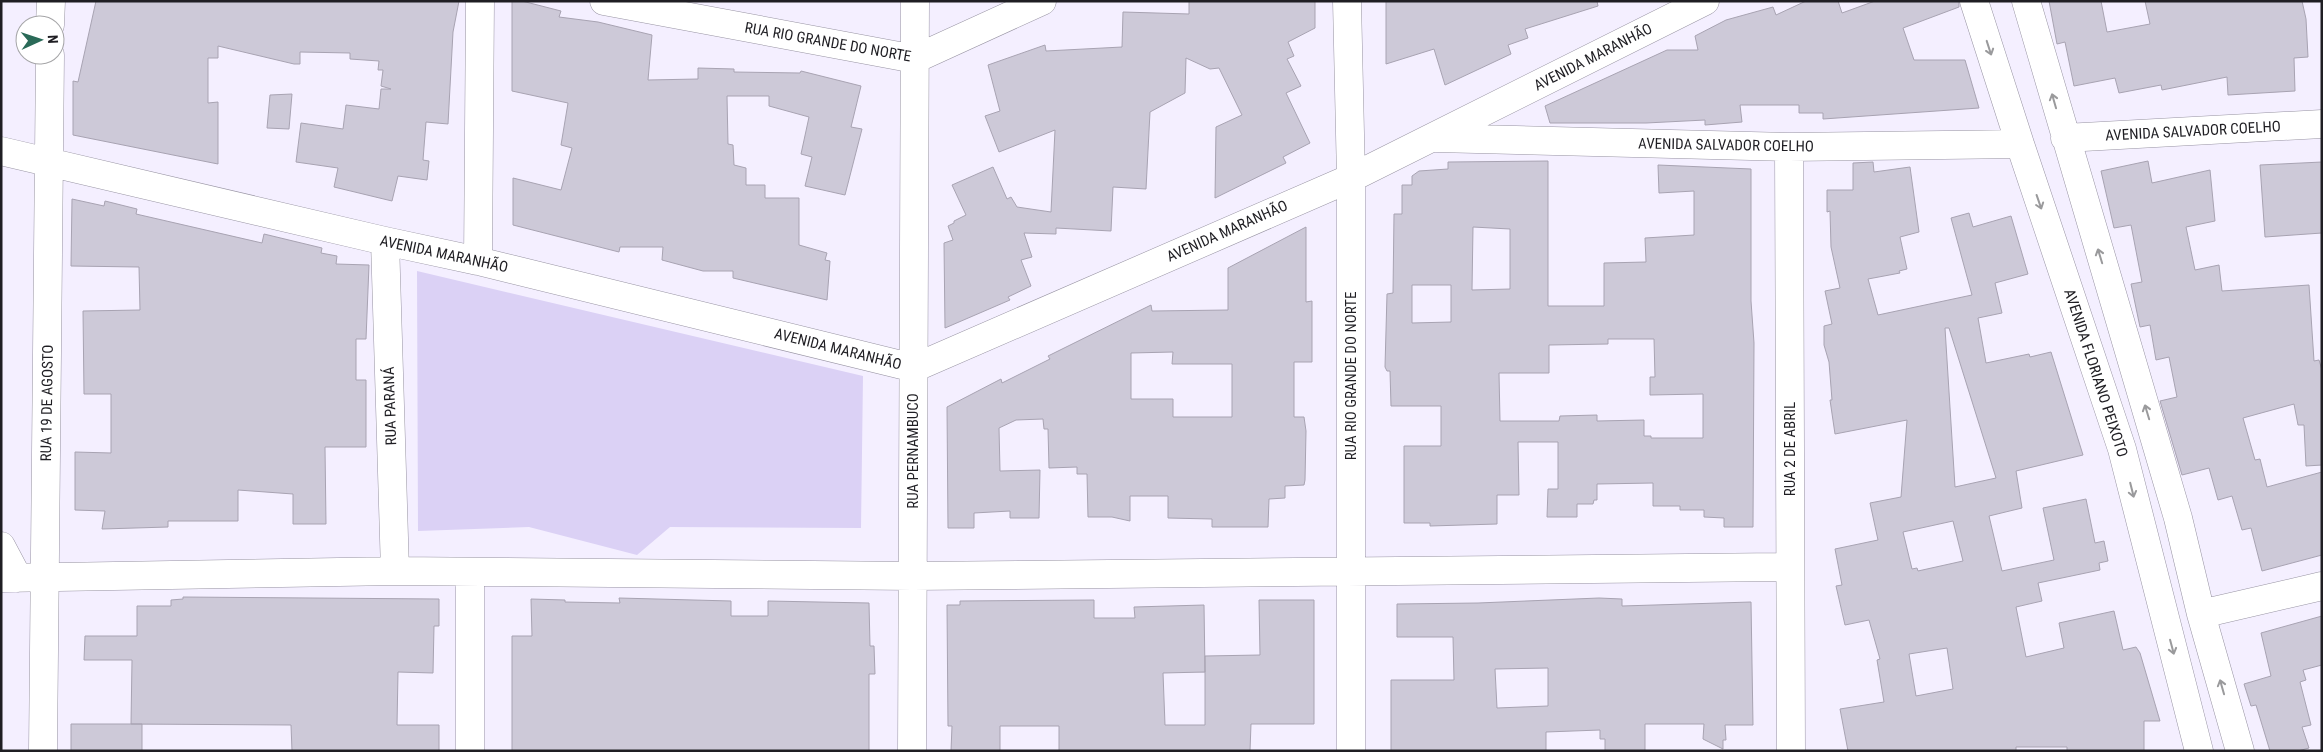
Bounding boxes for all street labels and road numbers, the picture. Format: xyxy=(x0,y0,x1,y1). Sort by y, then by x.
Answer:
street label: RUA RIO GRANDE DO NORTE xyxy=(743,18,913,66)
street label: AVENIDA MARANHÃO xyxy=(1531,19,1655,95)
street label: AVENIDA SALVADOR COELHO xyxy=(2105,117,2281,145)
street label: AVENIDA SALVADOR COELHO xyxy=(1638,134,1814,156)
street label: AVENIDA MARANHÃO xyxy=(1164,196,1290,266)
street label: AVENIDA MARANHÃO xyxy=(378,232,510,276)
street label: AVENIDA FLORIANO PEIXOTO xyxy=(2060,287,2132,459)
street label: RUA RIO GRANDE DO NORTE xyxy=(1342,292,1360,460)
street label: AVENIDA MARANHÃO xyxy=(773,324,903,374)
street label: RUA 19 DE AGOSTO xyxy=(37,344,57,462)
street label: RUA PARANÁ xyxy=(380,366,400,446)
street label: RUA PERNAMBUCO xyxy=(904,393,922,509)
street label: RUA 2 DE ABRIL xyxy=(1781,402,1799,496)

